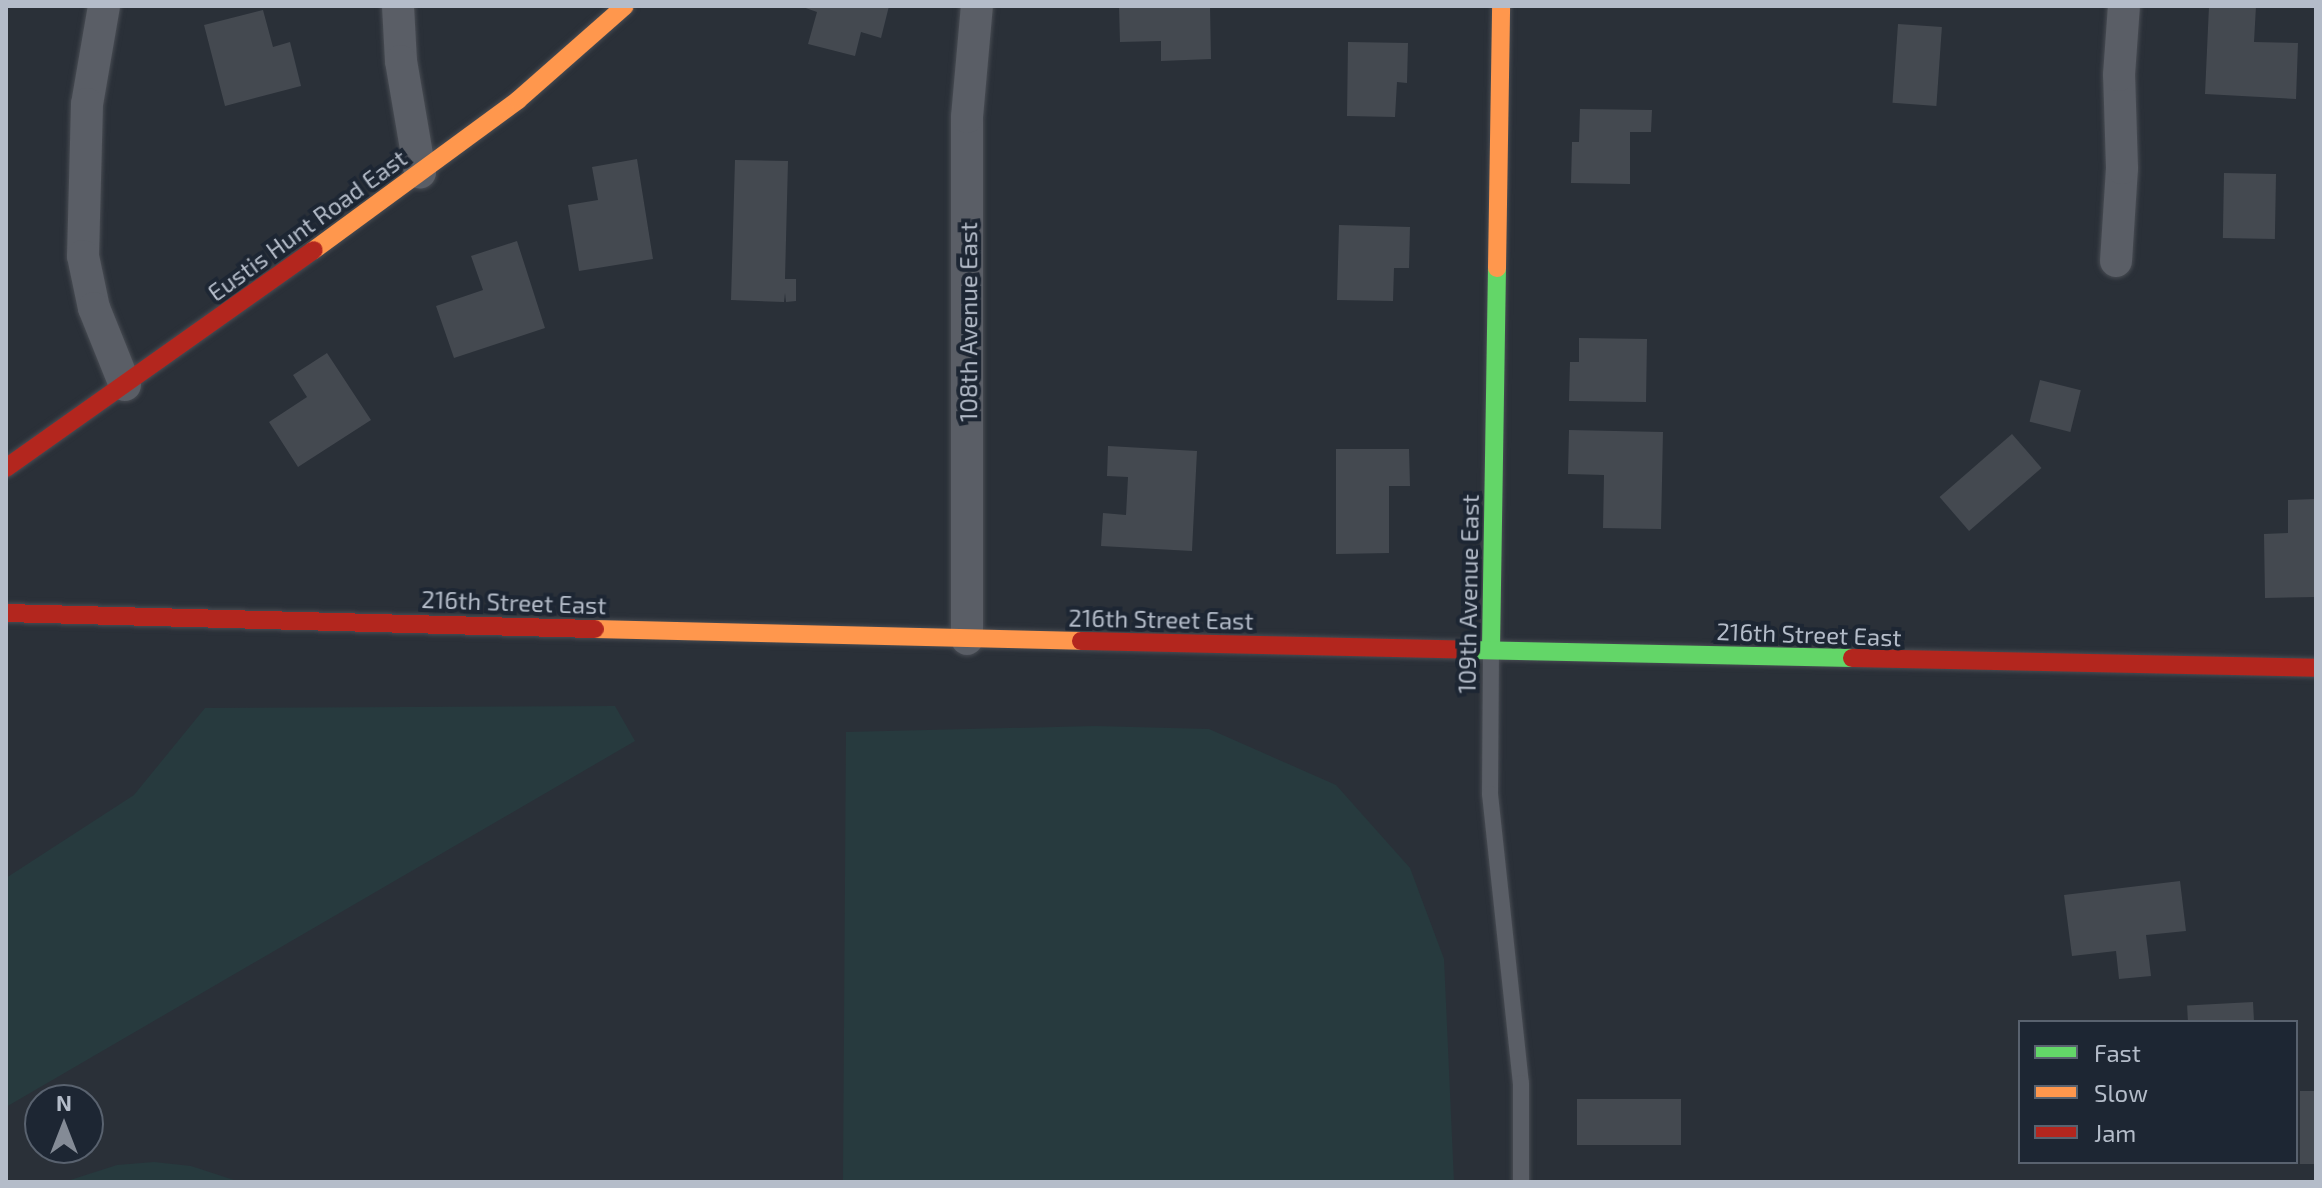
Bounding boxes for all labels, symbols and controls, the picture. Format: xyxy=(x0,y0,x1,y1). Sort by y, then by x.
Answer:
street label: Eustis Hunt Road East xyxy=(202,143,412,307)
street label: 108th Avenue East xyxy=(954,222,982,422)
street label: 109th Avenue East xyxy=(1452,494,1484,694)
street label: 216th Street East xyxy=(421,584,607,620)
street label: 216th Street East xyxy=(1068,603,1254,635)
street label: 216th Street East xyxy=(1716,616,1902,652)
legend xyxy=(2018,1020,2298,1164)
text: Fast xyxy=(2094,1038,2141,1067)
text: Slow xyxy=(2094,1078,2148,1107)
north arrow xyxy=(24,1084,104,1164)
text: N xyxy=(56,1089,72,1115)
text: Jam xyxy=(2094,1118,2136,1147)

